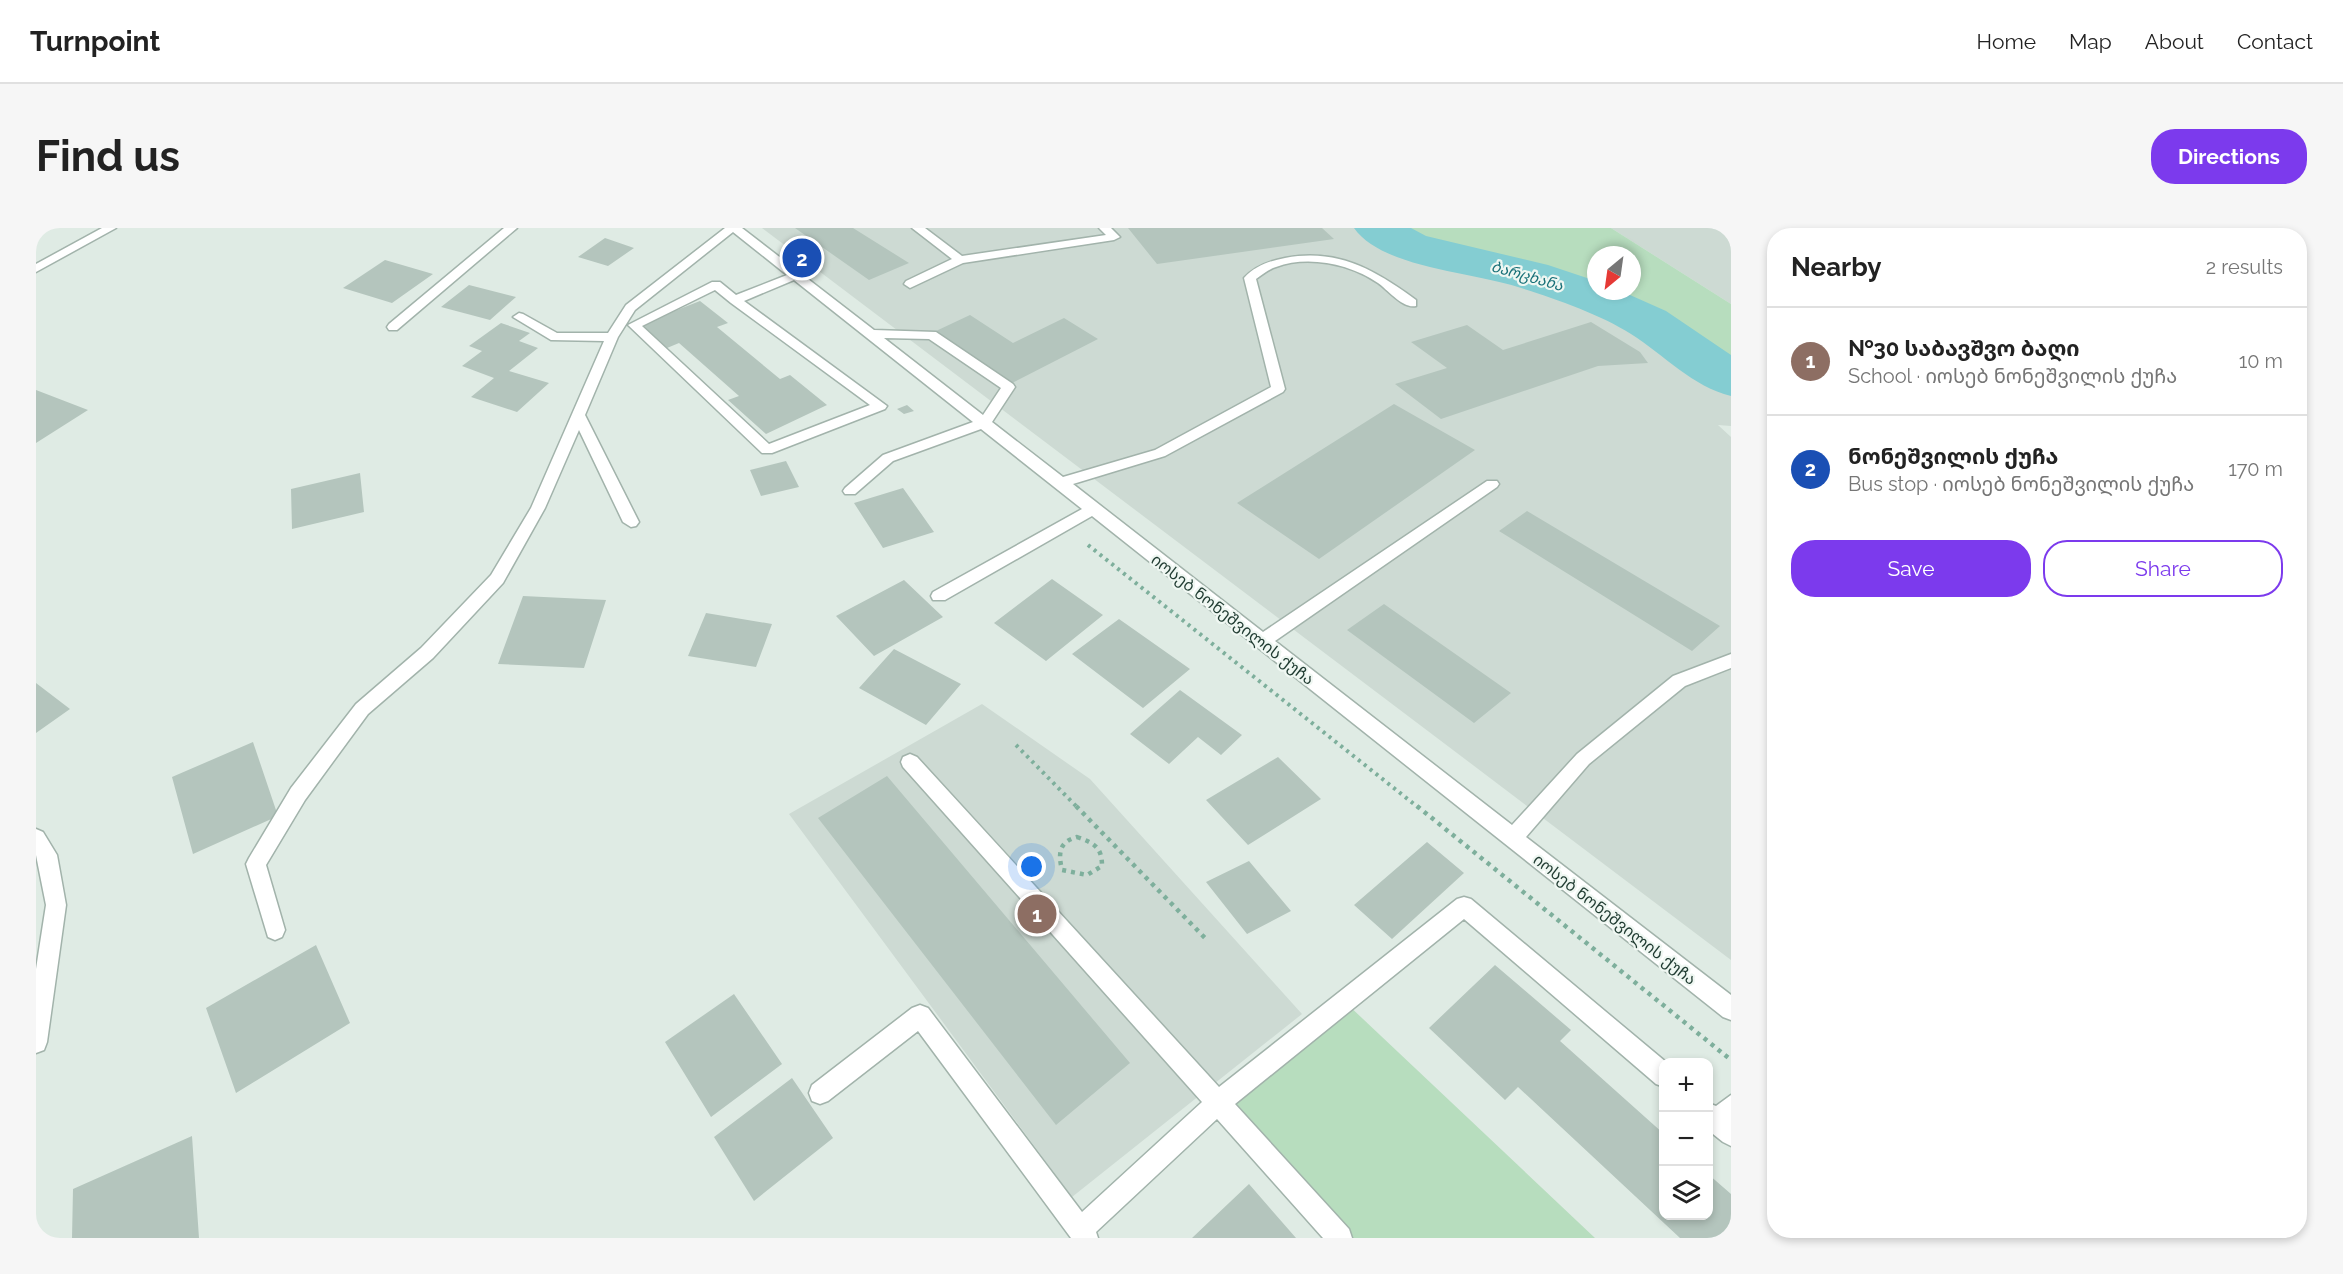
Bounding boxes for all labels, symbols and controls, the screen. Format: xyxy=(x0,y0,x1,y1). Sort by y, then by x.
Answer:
text: Turnpoint xyxy=(30,25,160,58)
text: Home xyxy=(1977,29,2036,54)
text: Map xyxy=(2069,29,2112,54)
text: About xyxy=(2145,29,2204,54)
text: Contact xyxy=(2237,29,2313,54)
button: Directions xyxy=(2151,129,2307,184)
text: Find us xyxy=(36,132,180,181)
pin: 2 xyxy=(782,236,822,280)
north arrow xyxy=(1587,246,1641,300)
text: Nearby xyxy=(1791,252,1881,282)
text: 2 results xyxy=(2206,255,2283,279)
water label: ბარცხანა xyxy=(1489,257,1566,295)
text: №30 საბავშვო ბაღი xyxy=(1848,335,2080,361)
text: 1 xyxy=(1806,349,1815,373)
text: 10 m xyxy=(2239,349,2283,373)
text: School · იოსებ ნონეშვილის ქუჩა xyxy=(1848,364,2177,388)
text: ნონეშვილის ქუჩა xyxy=(1848,443,2058,469)
text: 2 xyxy=(1805,457,1816,481)
text: 170 m xyxy=(2228,457,2283,481)
text: Bus stop · იოსებ ნონეშვილის ქუჩა xyxy=(1848,472,2194,496)
button: Save xyxy=(1791,540,2031,597)
button: Share xyxy=(2043,540,2283,597)
street label: იოსებ ნონეშვილის ქუჩა xyxy=(1147,550,1318,690)
street label: იოსებ ნონეშვილის ქუჩა xyxy=(1529,850,1700,990)
your location xyxy=(1017,852,1046,881)
pin: 1 xyxy=(1018,892,1056,936)
map controls xyxy=(1659,1058,1713,1220)
button: + xyxy=(1659,1058,1713,1112)
button: − xyxy=(1659,1112,1713,1166)
button: layers xyxy=(1659,1166,1713,1220)

